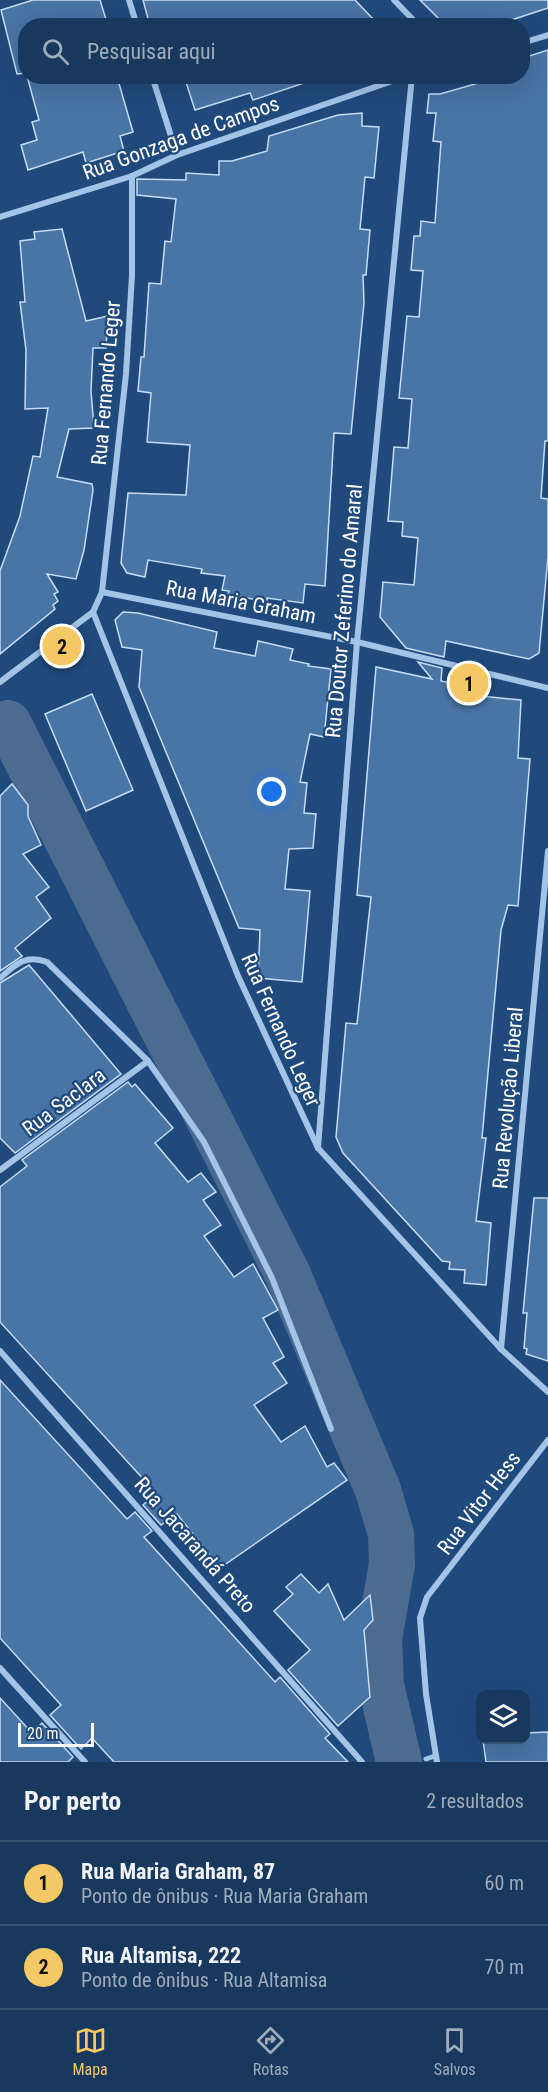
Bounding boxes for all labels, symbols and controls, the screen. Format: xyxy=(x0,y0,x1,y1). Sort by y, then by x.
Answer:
search box xyxy=(18,18,530,84)
icon: search xyxy=(39,35,72,68)
text: Pesquisar aqui xyxy=(87,39,216,64)
street label: Rua Gonzaga de Campos xyxy=(80,91,282,185)
street label: Rua Fernando Leger xyxy=(87,300,125,466)
street label: Rua Doutor Zeferino do Amaral xyxy=(321,483,367,739)
street label: Rua Maria Graham xyxy=(164,576,318,628)
pin: 2 xyxy=(42,624,82,668)
pin: 1 xyxy=(450,660,488,706)
your location xyxy=(257,777,286,806)
street label: Rua Fernando Leger xyxy=(236,950,326,1110)
street label: Rua Revolução Liberal xyxy=(488,1006,528,1190)
street label: Rua Saclara xyxy=(18,1063,110,1141)
street label: Rua Vitor Hess xyxy=(433,1447,525,1559)
street label: Rua Jacarandá Preto xyxy=(130,1472,260,1618)
map controls xyxy=(476,1690,530,1744)
button: layers xyxy=(476,1690,530,1744)
scale bar xyxy=(18,1720,94,1748)
text: 20 m xyxy=(27,1724,59,1743)
text: Por perto xyxy=(24,1786,121,1816)
text: 2 resultados xyxy=(426,1789,524,1813)
text: Rua Maria Graham, 87 xyxy=(81,1859,275,1884)
text: 1 xyxy=(38,1871,49,1895)
text: 60 m xyxy=(485,1871,524,1895)
text: Ponto de ônibus · Rua Maria Graham xyxy=(81,1884,368,1908)
text: Rua Altamisa, 222 xyxy=(81,1943,241,1968)
text: 2 xyxy=(38,1955,49,1979)
text: 70 m xyxy=(485,1955,524,1979)
text: Ponto de ônibus · Rua Altamisa xyxy=(81,1968,327,1992)
tab: Mapa xyxy=(72,2024,108,2079)
tab: Rotas xyxy=(253,2024,289,2079)
tab: Salvos xyxy=(434,2024,476,2079)

